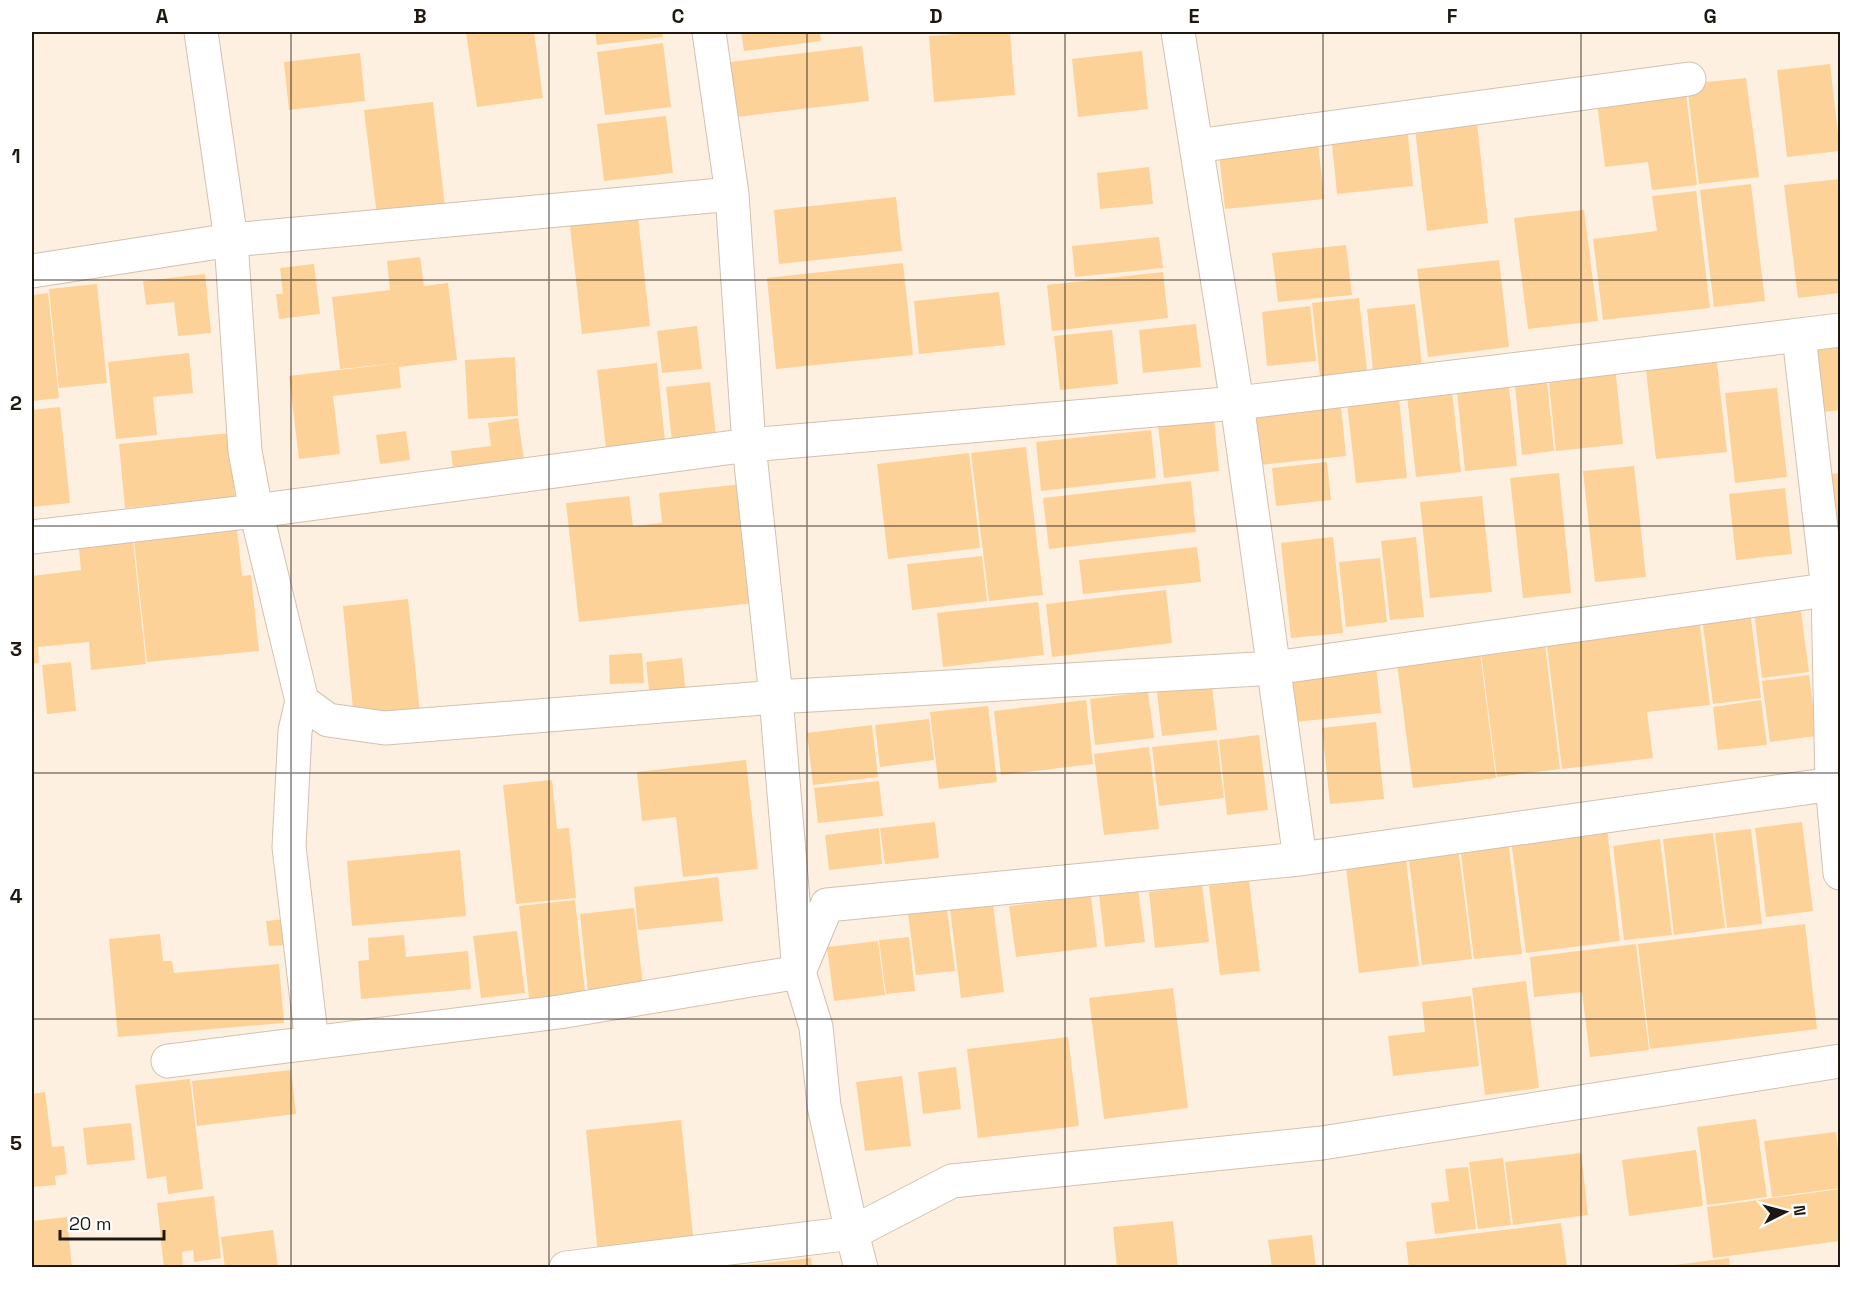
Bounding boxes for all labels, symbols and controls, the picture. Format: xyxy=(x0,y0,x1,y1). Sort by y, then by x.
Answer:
text: A xyxy=(156,3,169,29)
text: B xyxy=(413,3,427,29)
text: C xyxy=(672,3,685,29)
text: D xyxy=(929,3,943,29)
text: E xyxy=(1188,3,1200,29)
text: F xyxy=(1447,3,1458,29)
text: G xyxy=(1703,3,1717,29)
text: 1 xyxy=(11,143,21,169)
text: 2 xyxy=(10,390,22,416)
text: 3 xyxy=(10,636,22,662)
text: 4 xyxy=(10,883,23,909)
text: 5 xyxy=(10,1130,22,1156)
north arrow xyxy=(1755,1182,1815,1242)
scale bar xyxy=(60,1203,164,1241)
text: N xyxy=(1788,1204,1810,1217)
text: 20 m xyxy=(69,1212,112,1235)

